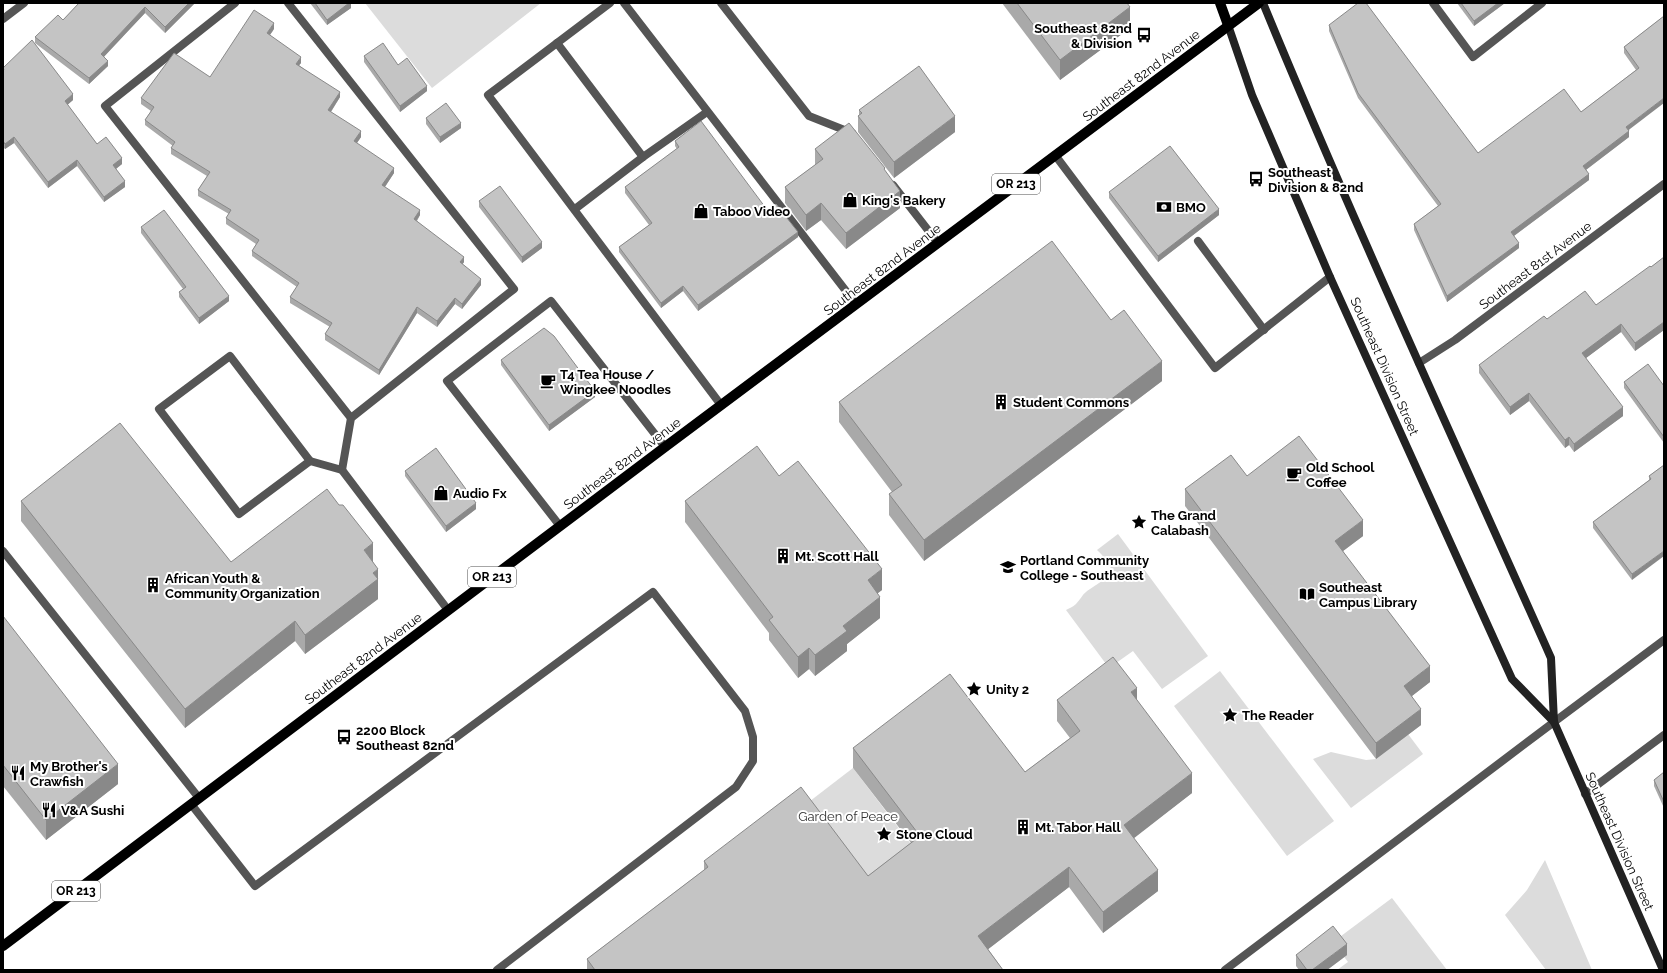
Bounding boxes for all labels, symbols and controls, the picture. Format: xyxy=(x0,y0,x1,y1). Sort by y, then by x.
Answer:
place label: Southeast 82nd & Division xyxy=(1034,21,1132,51)
street label: Southeast 82nd Avenue xyxy=(1080,26,1203,124)
bus stop icon: Southeast 82nd & Division xyxy=(1135,26,1153,44)
place label: Southeast Division & 82nd xyxy=(1268,165,1363,195)
bus stop icon: Southeast Division & 82nd xyxy=(1247,170,1265,188)
road number: OR 213 xyxy=(992,174,1040,194)
shop icon: King's Bakery xyxy=(841,191,859,209)
place label: King's Bakery xyxy=(862,193,946,208)
bank icon: BMO xyxy=(1155,198,1173,216)
place label: BMO xyxy=(1176,200,1206,215)
shop icon: Taboo Video xyxy=(692,202,710,220)
place label: Taboo Video xyxy=(713,204,790,219)
street label: Southeast 81st Avenue xyxy=(1476,218,1595,312)
street label: Southeast 82nd Avenue xyxy=(821,220,944,318)
street label: Southeast Division Street xyxy=(1347,295,1422,438)
place label: T4 Tea House / Wingkee Noodles xyxy=(560,367,672,397)
cafe icon: T4 Tea House / Wingkee Noodles xyxy=(539,372,557,390)
building icon: Student Commons xyxy=(992,393,1010,411)
place label: Student Commons xyxy=(1013,395,1130,410)
street label: Southeast 82nd Avenue xyxy=(561,414,684,512)
place label: Old School Coffee xyxy=(1306,460,1375,490)
cafe icon: Old School Coffee xyxy=(1285,465,1303,483)
shop icon: Audio Fx xyxy=(432,484,450,502)
place label: Audio Fx xyxy=(453,486,507,501)
place label: The Grand Calabash xyxy=(1151,508,1216,538)
place icon: The Grand Calabash xyxy=(1130,513,1148,531)
building icon: Mt. Scott Hall xyxy=(774,547,792,565)
place label: Mt. Scott Hall xyxy=(795,549,879,564)
place label: Portland Community College - Southeast xyxy=(1020,553,1149,583)
school or university icon: Portland Community College - Southeast xyxy=(999,558,1017,576)
road number: OR 213 xyxy=(468,567,516,587)
place label: African Youth & Community Organization xyxy=(165,571,320,601)
building icon: African Youth & Community Organization xyxy=(144,576,162,594)
place label: Southeast Campus Library xyxy=(1319,580,1417,610)
library icon: Southeast Campus Library xyxy=(1298,585,1316,603)
street label: Southeast 82nd Avenue xyxy=(302,609,425,707)
place icon: Unity 2 xyxy=(965,680,983,698)
place label: Unity 2 xyxy=(986,682,1029,697)
place icon: The Reader xyxy=(1221,706,1239,724)
place label: The Reader xyxy=(1242,708,1314,723)
place label: 2200 Block Southeast 82nd xyxy=(356,723,454,753)
bus stop icon: 2200 Block Southeast 82nd xyxy=(335,728,353,746)
place label: My Brother's Crawfish xyxy=(30,759,108,789)
restaurant icon: My Brother's Crawfish xyxy=(9,764,27,782)
street label: Southeast Division Street xyxy=(1582,770,1657,913)
restaurant icon: V&A Sushi xyxy=(40,801,58,819)
place label: V&A Sushi xyxy=(61,803,124,818)
park label: Garden of Peace xyxy=(798,809,898,824)
building icon: Mt. Tabor Hall xyxy=(1014,818,1032,836)
place label: Mt. Tabor Hall xyxy=(1035,820,1121,835)
place icon: Stone Cloud xyxy=(875,825,893,843)
place label: Stone Cloud xyxy=(896,827,973,842)
road number: OR 213 xyxy=(52,881,100,901)

